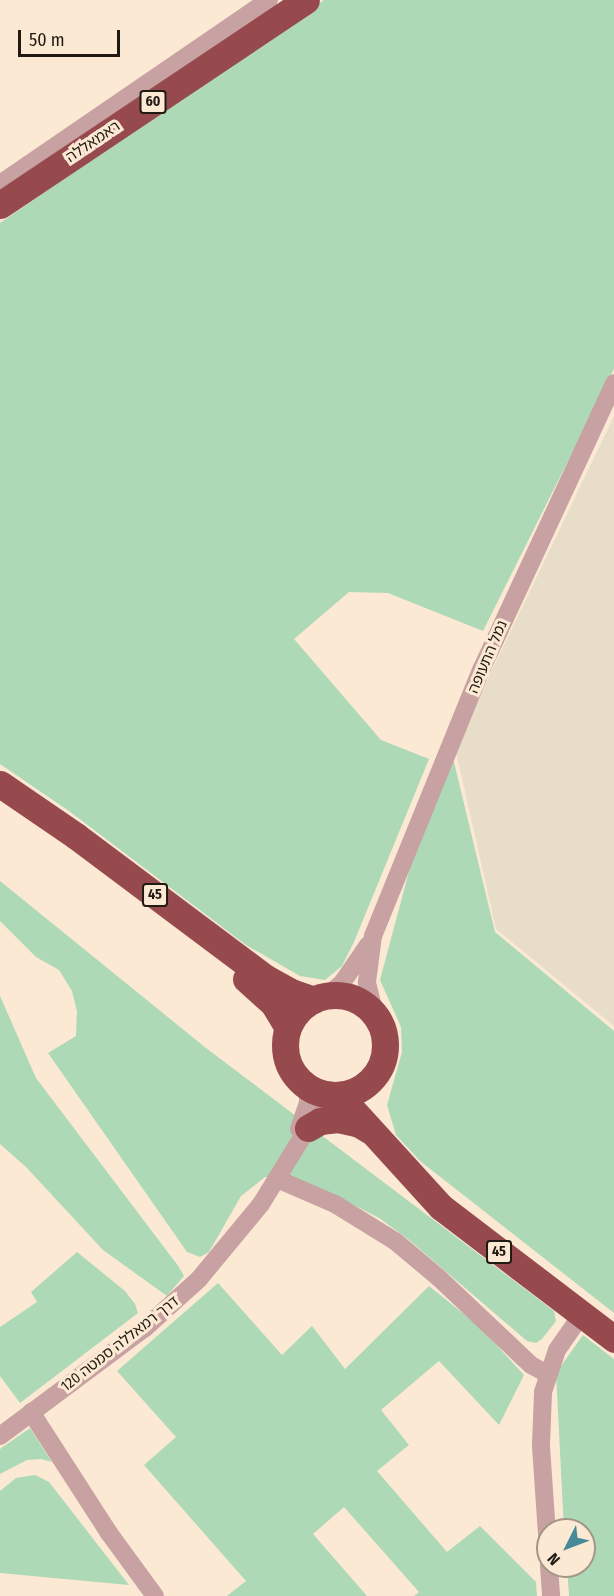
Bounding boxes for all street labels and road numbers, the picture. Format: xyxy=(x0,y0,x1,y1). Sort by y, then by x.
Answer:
road number: 60 xyxy=(140,91,166,113)
street label: ראמאללה xyxy=(62,117,124,167)
street label: נמל התעופה xyxy=(465,618,511,696)
road number: 45 xyxy=(142,884,168,906)
road number: 45 xyxy=(486,1241,512,1263)
street label: דרך רמאללה סמטה 120 xyxy=(57,1292,183,1396)

